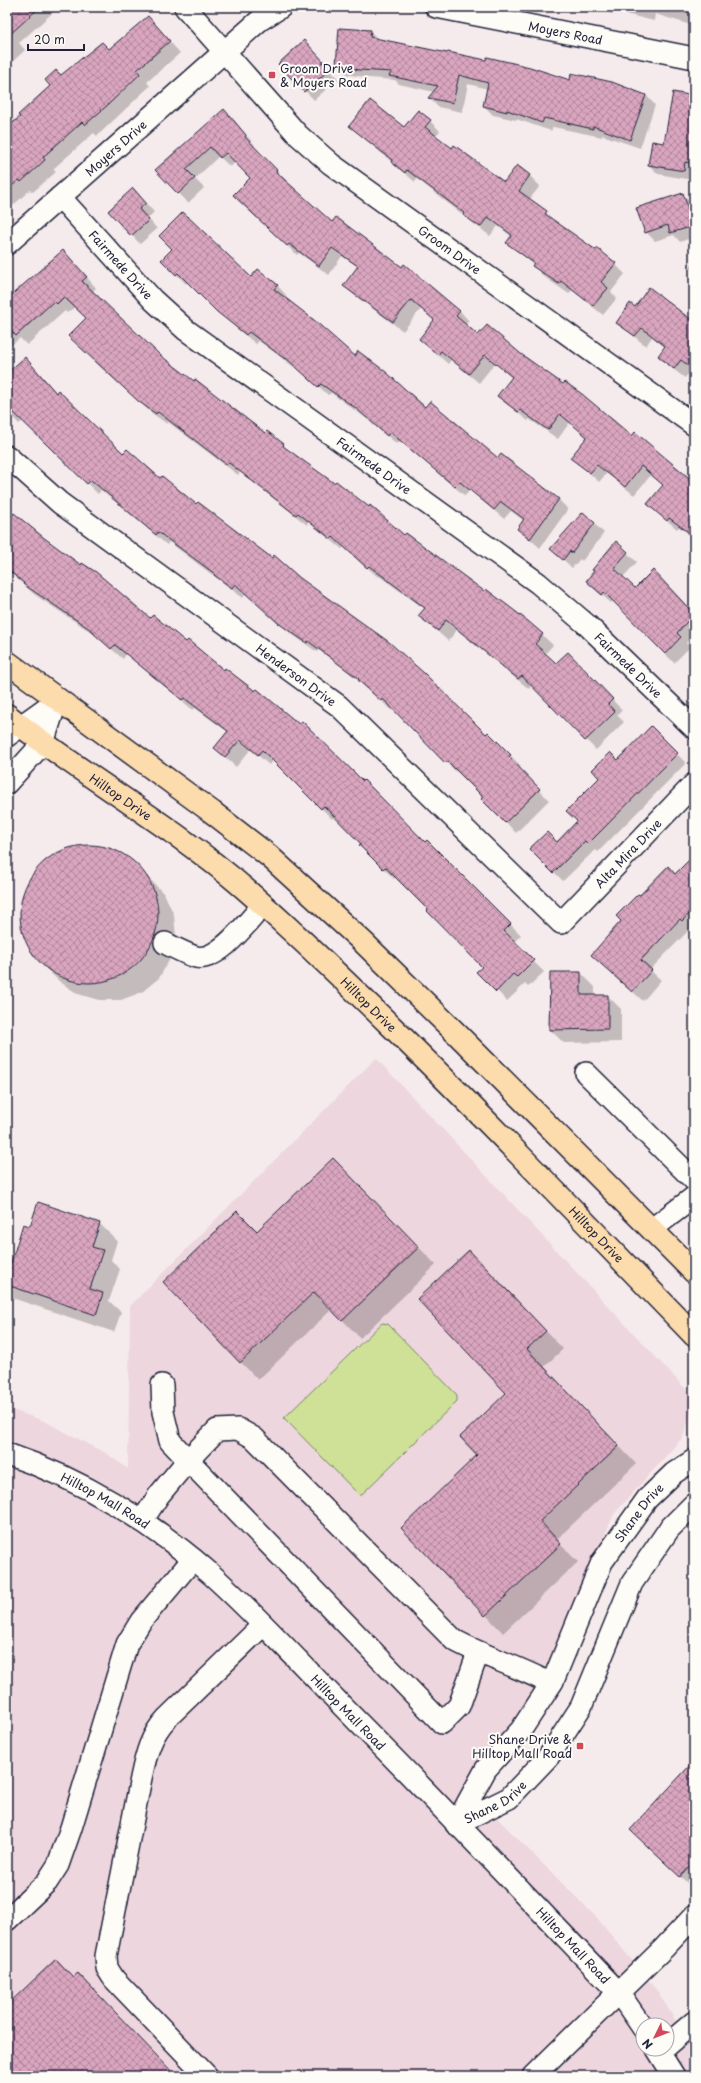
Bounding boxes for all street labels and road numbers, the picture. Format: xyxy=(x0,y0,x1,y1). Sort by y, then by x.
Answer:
street label: Moyers Road xyxy=(527,16,604,49)
street label: Moyers Drive xyxy=(81,116,150,180)
street label: Groom Drive xyxy=(415,221,485,278)
street label: Fairmede Drive xyxy=(85,226,157,303)
street label: Fairmede Drive xyxy=(333,432,415,498)
street label: Fairmede Drive xyxy=(591,628,666,702)
street label: Henderson Drive xyxy=(252,640,340,710)
street label: Hilltop Drive xyxy=(86,769,156,824)
street label: Alta Mira Drive xyxy=(590,814,666,892)
street label: Hilltop Drive xyxy=(337,973,401,1036)
street label: Hilltop Drive xyxy=(565,1202,628,1266)
street label: Hilltop Mall Road xyxy=(58,1468,153,1533)
street label: Shane Drive xyxy=(610,1479,667,1546)
street label: Hilltop Mall Road xyxy=(307,1670,390,1754)
street label: Shane Drive xyxy=(461,1776,530,1828)
street label: Hilltop Mall Road xyxy=(532,1903,614,1988)

